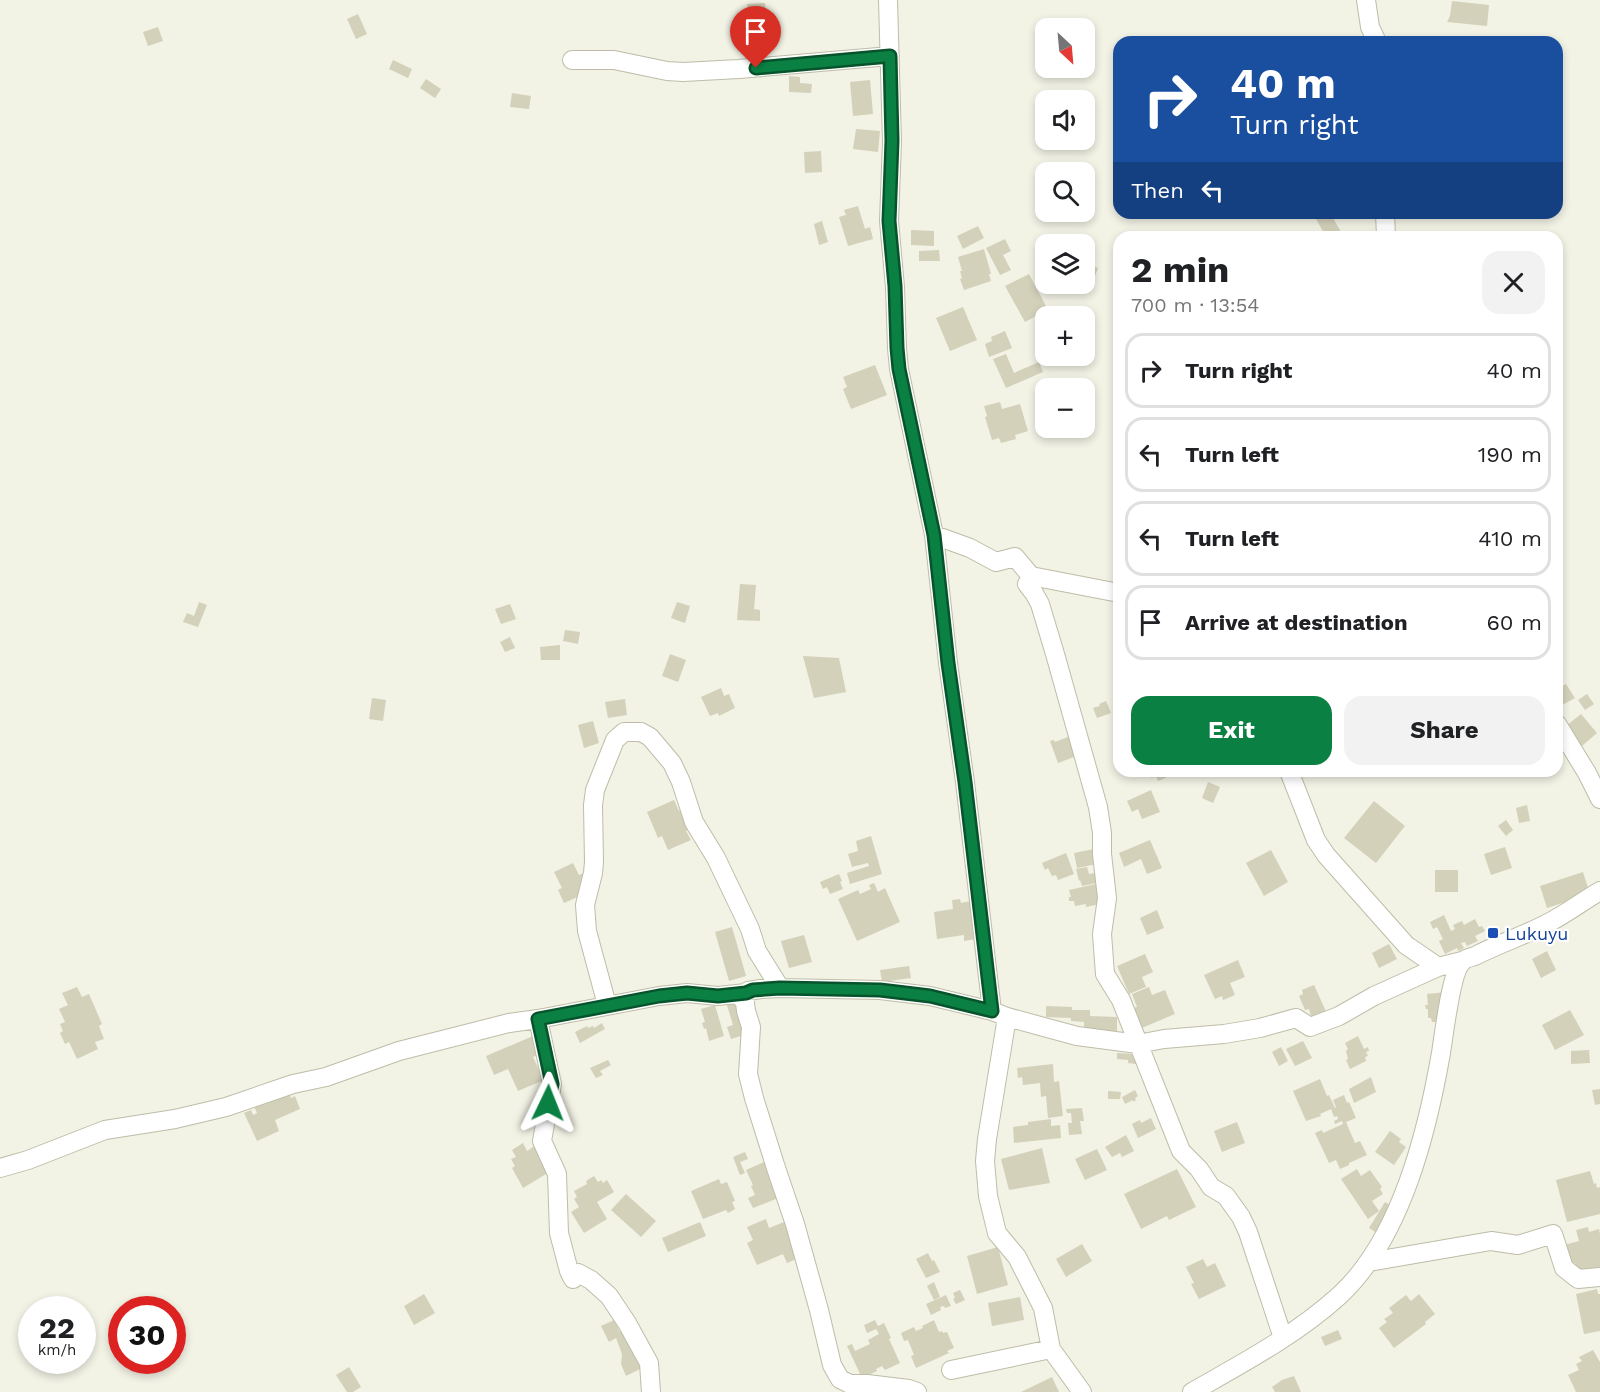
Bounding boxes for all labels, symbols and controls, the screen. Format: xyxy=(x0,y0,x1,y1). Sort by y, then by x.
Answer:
pin xyxy=(730,6,781,68)
icon: arrive xyxy=(739,15,772,48)
north arrow xyxy=(1035,18,1095,78)
map controls xyxy=(1035,18,1095,438)
text: 40 m xyxy=(1230,59,1336,108)
icon: right xyxy=(1131,60,1209,138)
button: sound xyxy=(1035,90,1095,150)
text: Turn right xyxy=(1230,109,1359,141)
button: search xyxy=(1035,162,1095,222)
icon: left xyxy=(1196,174,1229,207)
text: Then xyxy=(1131,178,1184,203)
button: layers xyxy=(1035,234,1095,294)
text: 2 min xyxy=(1131,249,1229,291)
button: close xyxy=(1482,251,1545,314)
text: 700 m · 13:54 xyxy=(1131,293,1260,317)
button: + xyxy=(1035,306,1095,366)
icon: right xyxy=(1134,354,1167,387)
text: Turn right xyxy=(1185,358,1292,383)
text: 40 m xyxy=(1486,358,1542,383)
button: − xyxy=(1035,378,1095,438)
icon: left xyxy=(1134,438,1167,471)
text: Turn left xyxy=(1185,442,1279,467)
text: 190 m xyxy=(1478,442,1542,467)
icon: left xyxy=(1134,522,1167,555)
text: Turn left xyxy=(1185,526,1279,551)
text: 410 m xyxy=(1478,526,1542,551)
icon: arrive xyxy=(1134,606,1167,639)
text: Arrive at destination xyxy=(1185,610,1408,635)
text: 60 m xyxy=(1486,610,1542,635)
button: Exit xyxy=(1131,696,1332,765)
button: Share xyxy=(1344,696,1545,765)
place label: Lukuyu xyxy=(1505,923,1568,944)
marker: Lukuyu xyxy=(1486,926,1500,940)
position arrow xyxy=(516,1071,580,1135)
speed limit sign: 30 xyxy=(108,1296,186,1374)
text: 22 xyxy=(39,1310,75,1345)
text: km/h xyxy=(38,1341,76,1359)

